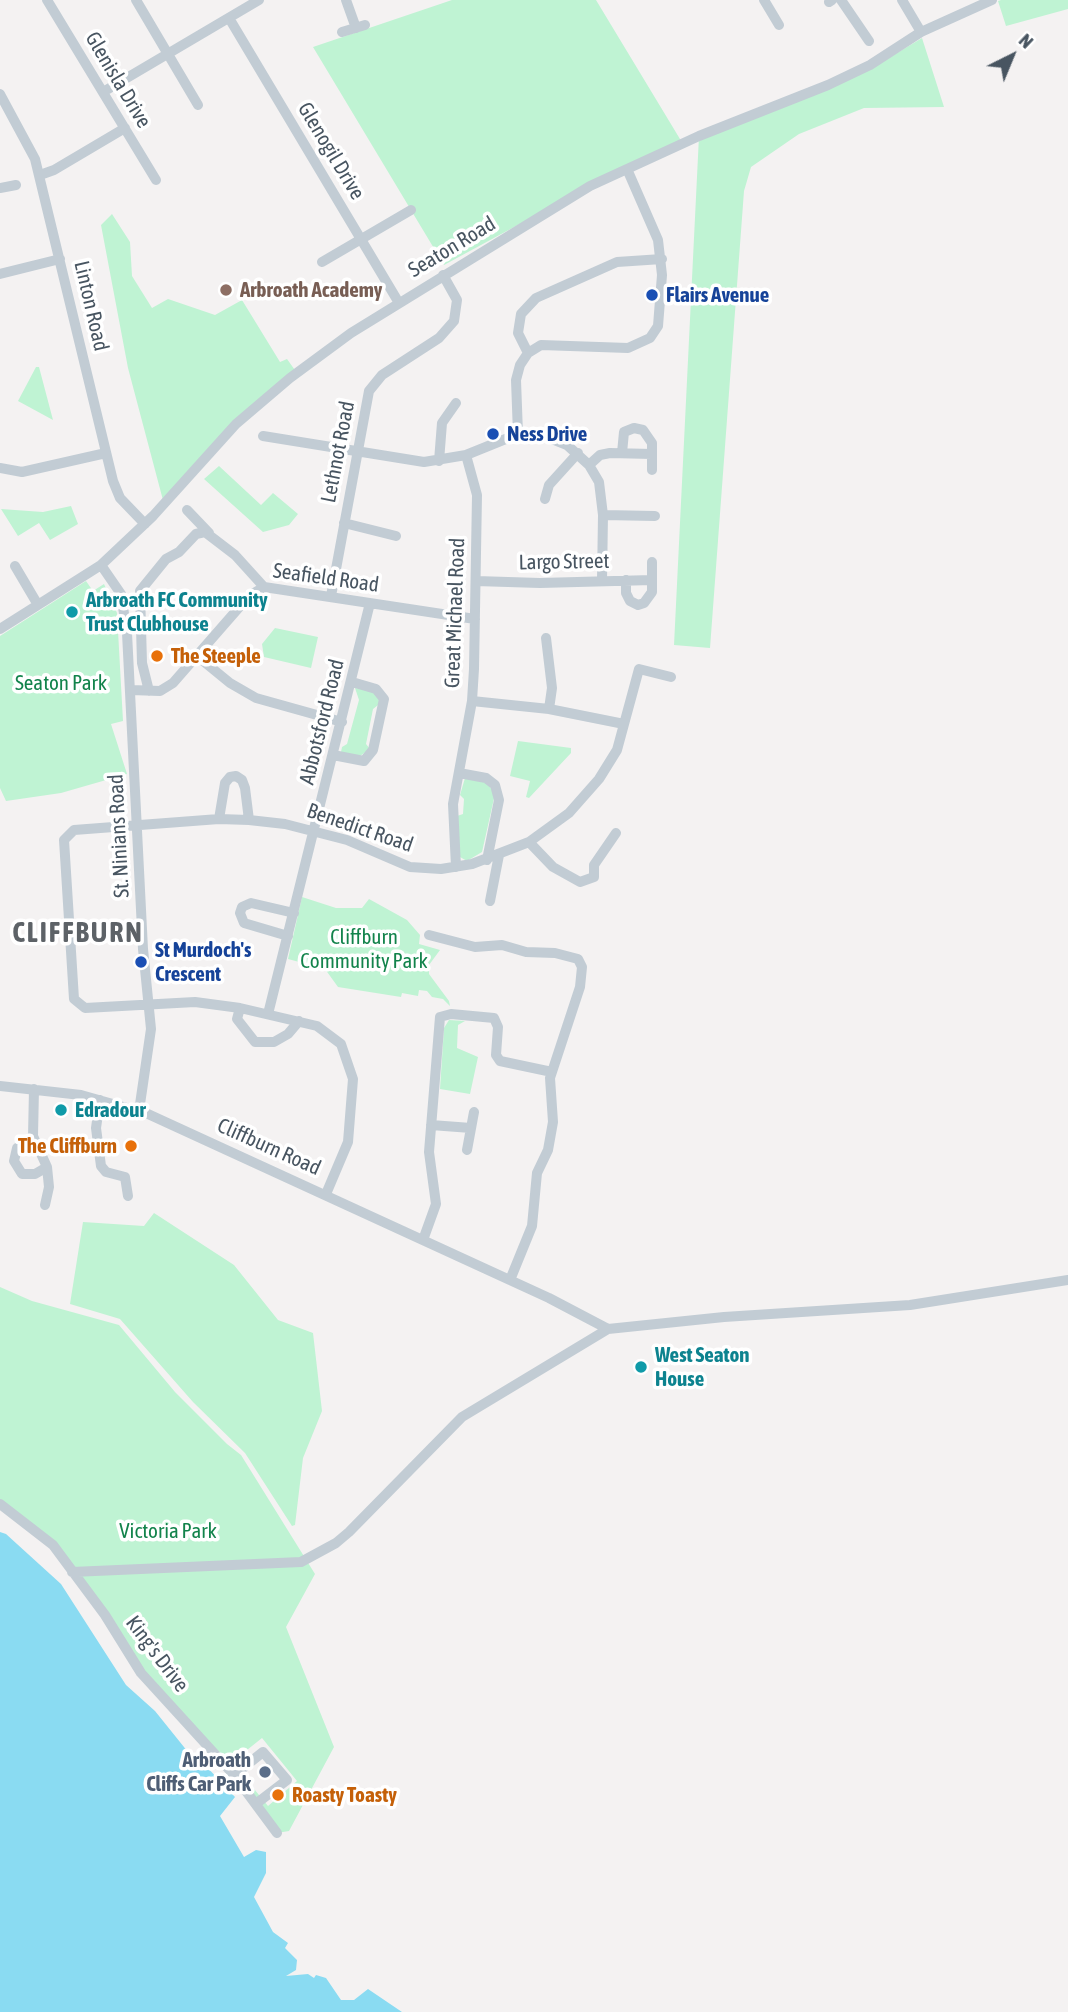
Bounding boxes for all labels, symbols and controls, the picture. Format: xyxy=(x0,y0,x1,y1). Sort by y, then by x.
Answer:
north arrow xyxy=(977,21,1047,91)
street label: Glenisla Drive xyxy=(80,27,156,133)
text: N xyxy=(1015,29,1038,53)
street label: Glenogil Drive xyxy=(292,98,370,204)
street label: Seaton Road xyxy=(404,211,500,283)
street label: Linton Road xyxy=(68,258,114,354)
place label: Arbroath Academy xyxy=(240,277,382,303)
marker: Arbroath Academy xyxy=(218,282,234,298)
place label: Flairs Avenue xyxy=(666,282,769,308)
marker: Flairs Avenue xyxy=(644,287,660,303)
street label: Lethnot Road xyxy=(316,399,360,505)
place label: Ness Drive xyxy=(507,421,587,447)
marker: Ness Drive xyxy=(485,426,501,442)
street label: Great Michael Road xyxy=(440,537,470,689)
street label: Largo Street xyxy=(518,549,610,575)
street label: Seafield Road xyxy=(271,558,381,598)
place label: Arbroath FC Community Trust Clubhouse xyxy=(86,587,268,637)
marker: Arbroath FC Community Trust Clubhouse xyxy=(64,604,80,620)
place label: The Steeple xyxy=(171,643,261,669)
marker: The Steeple xyxy=(149,648,165,664)
street label: Abbotsford Road xyxy=(294,657,350,787)
park label: Seaton Park xyxy=(15,670,107,696)
street label: St. Ninians Road xyxy=(103,773,135,899)
street label: Benedict Road xyxy=(304,798,416,858)
district label: CLIFFBURN xyxy=(13,916,143,950)
park label: Cliffburn Community Park xyxy=(300,924,428,974)
place label: St Murdoch's Crescent xyxy=(155,937,251,987)
marker: St Murdoch's Crescent xyxy=(133,954,149,970)
place label: Edradour xyxy=(75,1097,146,1123)
marker: Edradour xyxy=(53,1102,69,1118)
street label: Cliffburn Road xyxy=(213,1113,325,1181)
place label: The Cliffburn xyxy=(18,1133,117,1159)
marker: The Cliffburn xyxy=(123,1138,139,1154)
place label: West Seaton House xyxy=(655,1342,749,1392)
marker: West Seaton House xyxy=(633,1359,649,1375)
park label: Victoria Park xyxy=(119,1518,217,1544)
street label: King's Drive xyxy=(120,1611,194,1697)
place label: Arbroath Cliffs Car Park xyxy=(146,1747,251,1797)
marker: Arbroath Cliffs Car Park xyxy=(257,1764,273,1780)
place label: Roasty Toasty xyxy=(292,1782,397,1808)
marker: Roasty Toasty xyxy=(270,1787,286,1803)

